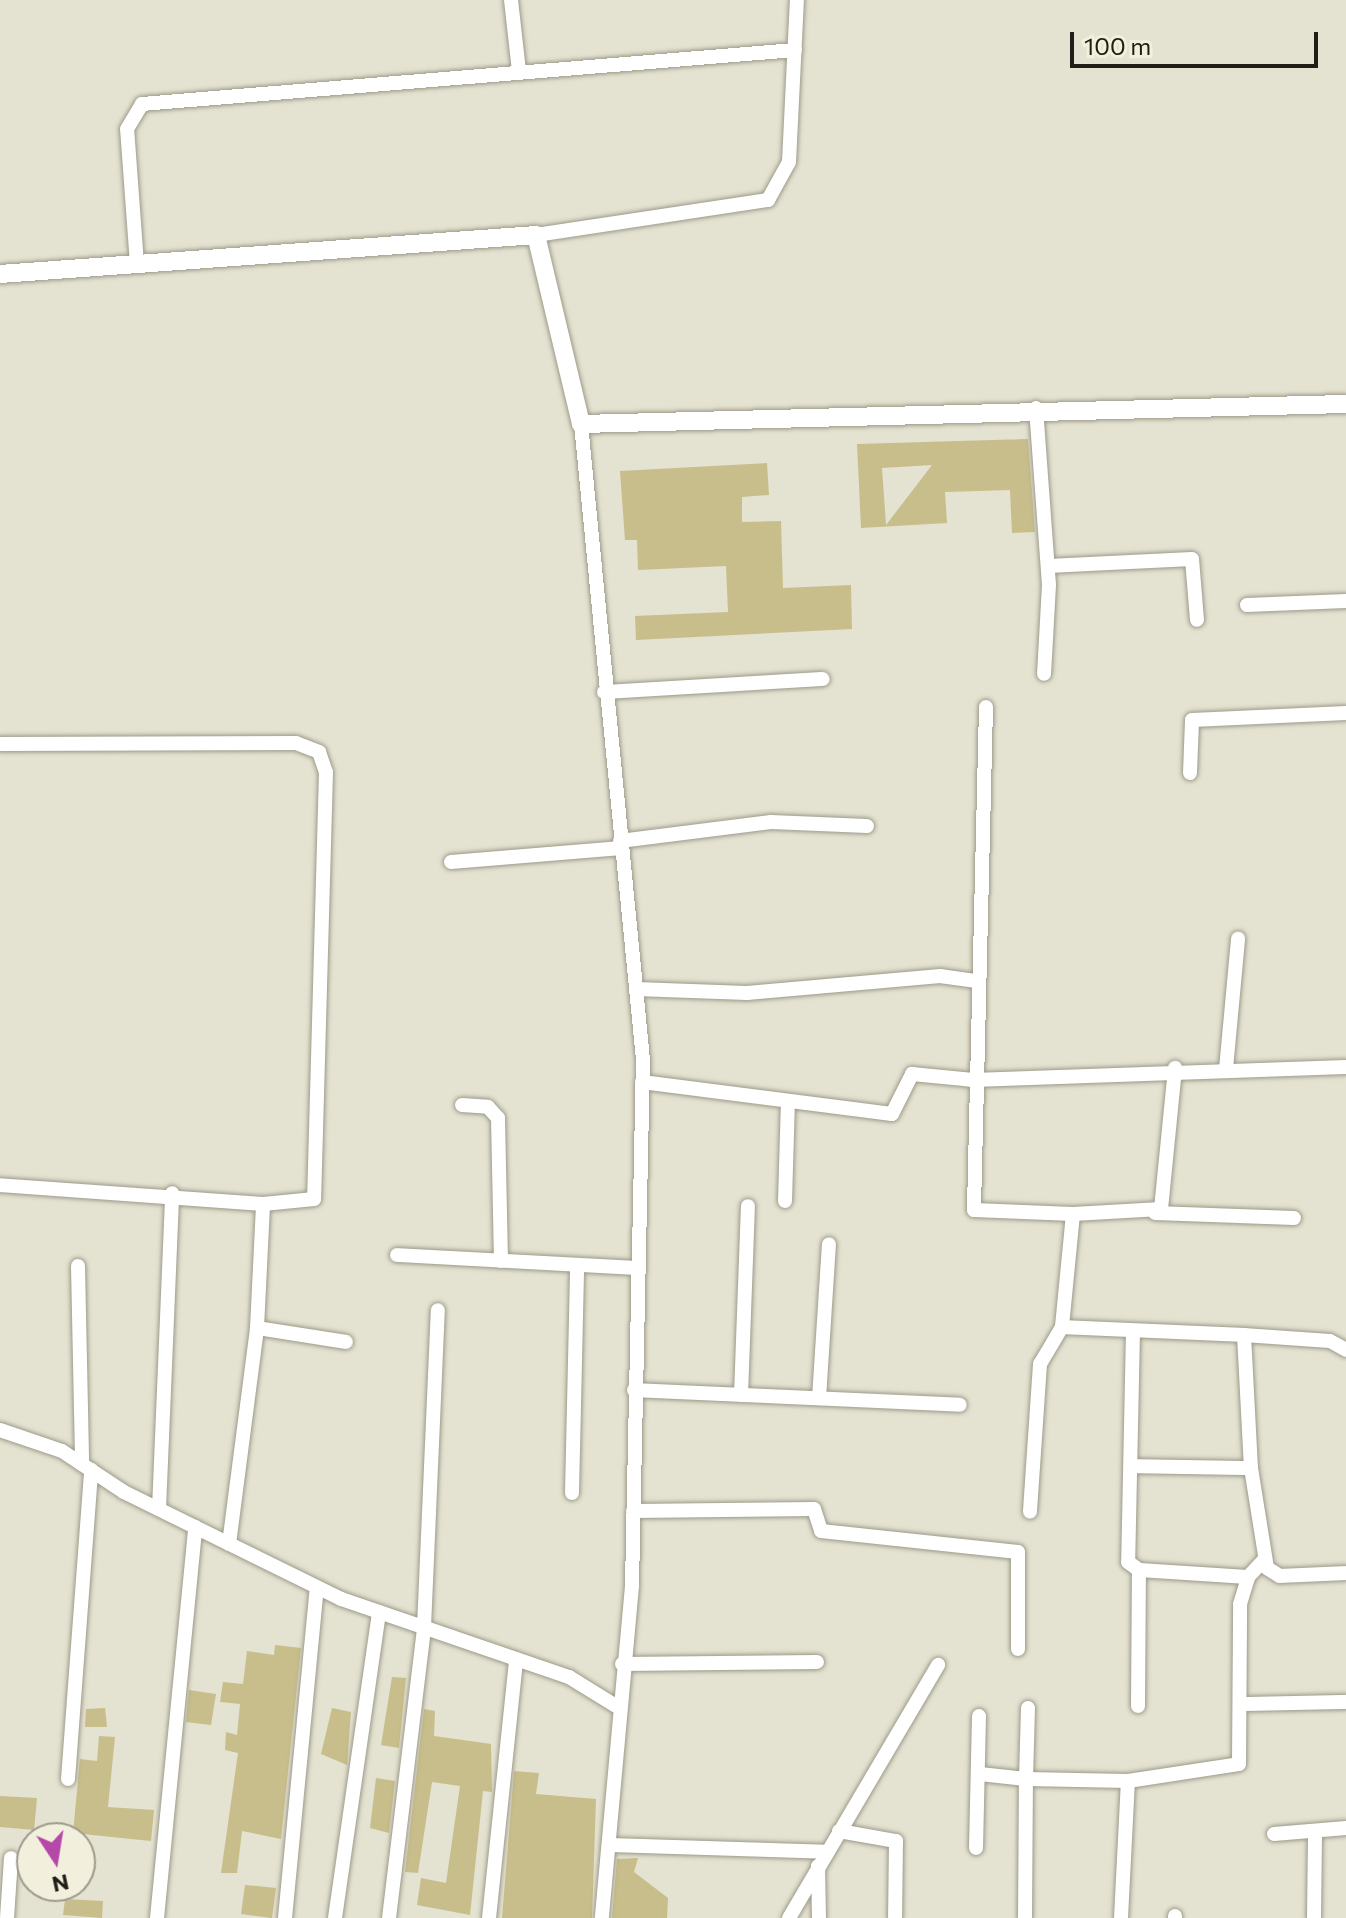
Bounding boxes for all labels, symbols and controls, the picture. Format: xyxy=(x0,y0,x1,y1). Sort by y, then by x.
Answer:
scale bar xyxy=(1074,16,1322,66)
text: 100 m xyxy=(1084,31,1151,60)
north arrow xyxy=(16,1822,96,1902)
text: N xyxy=(50,1869,72,1899)

